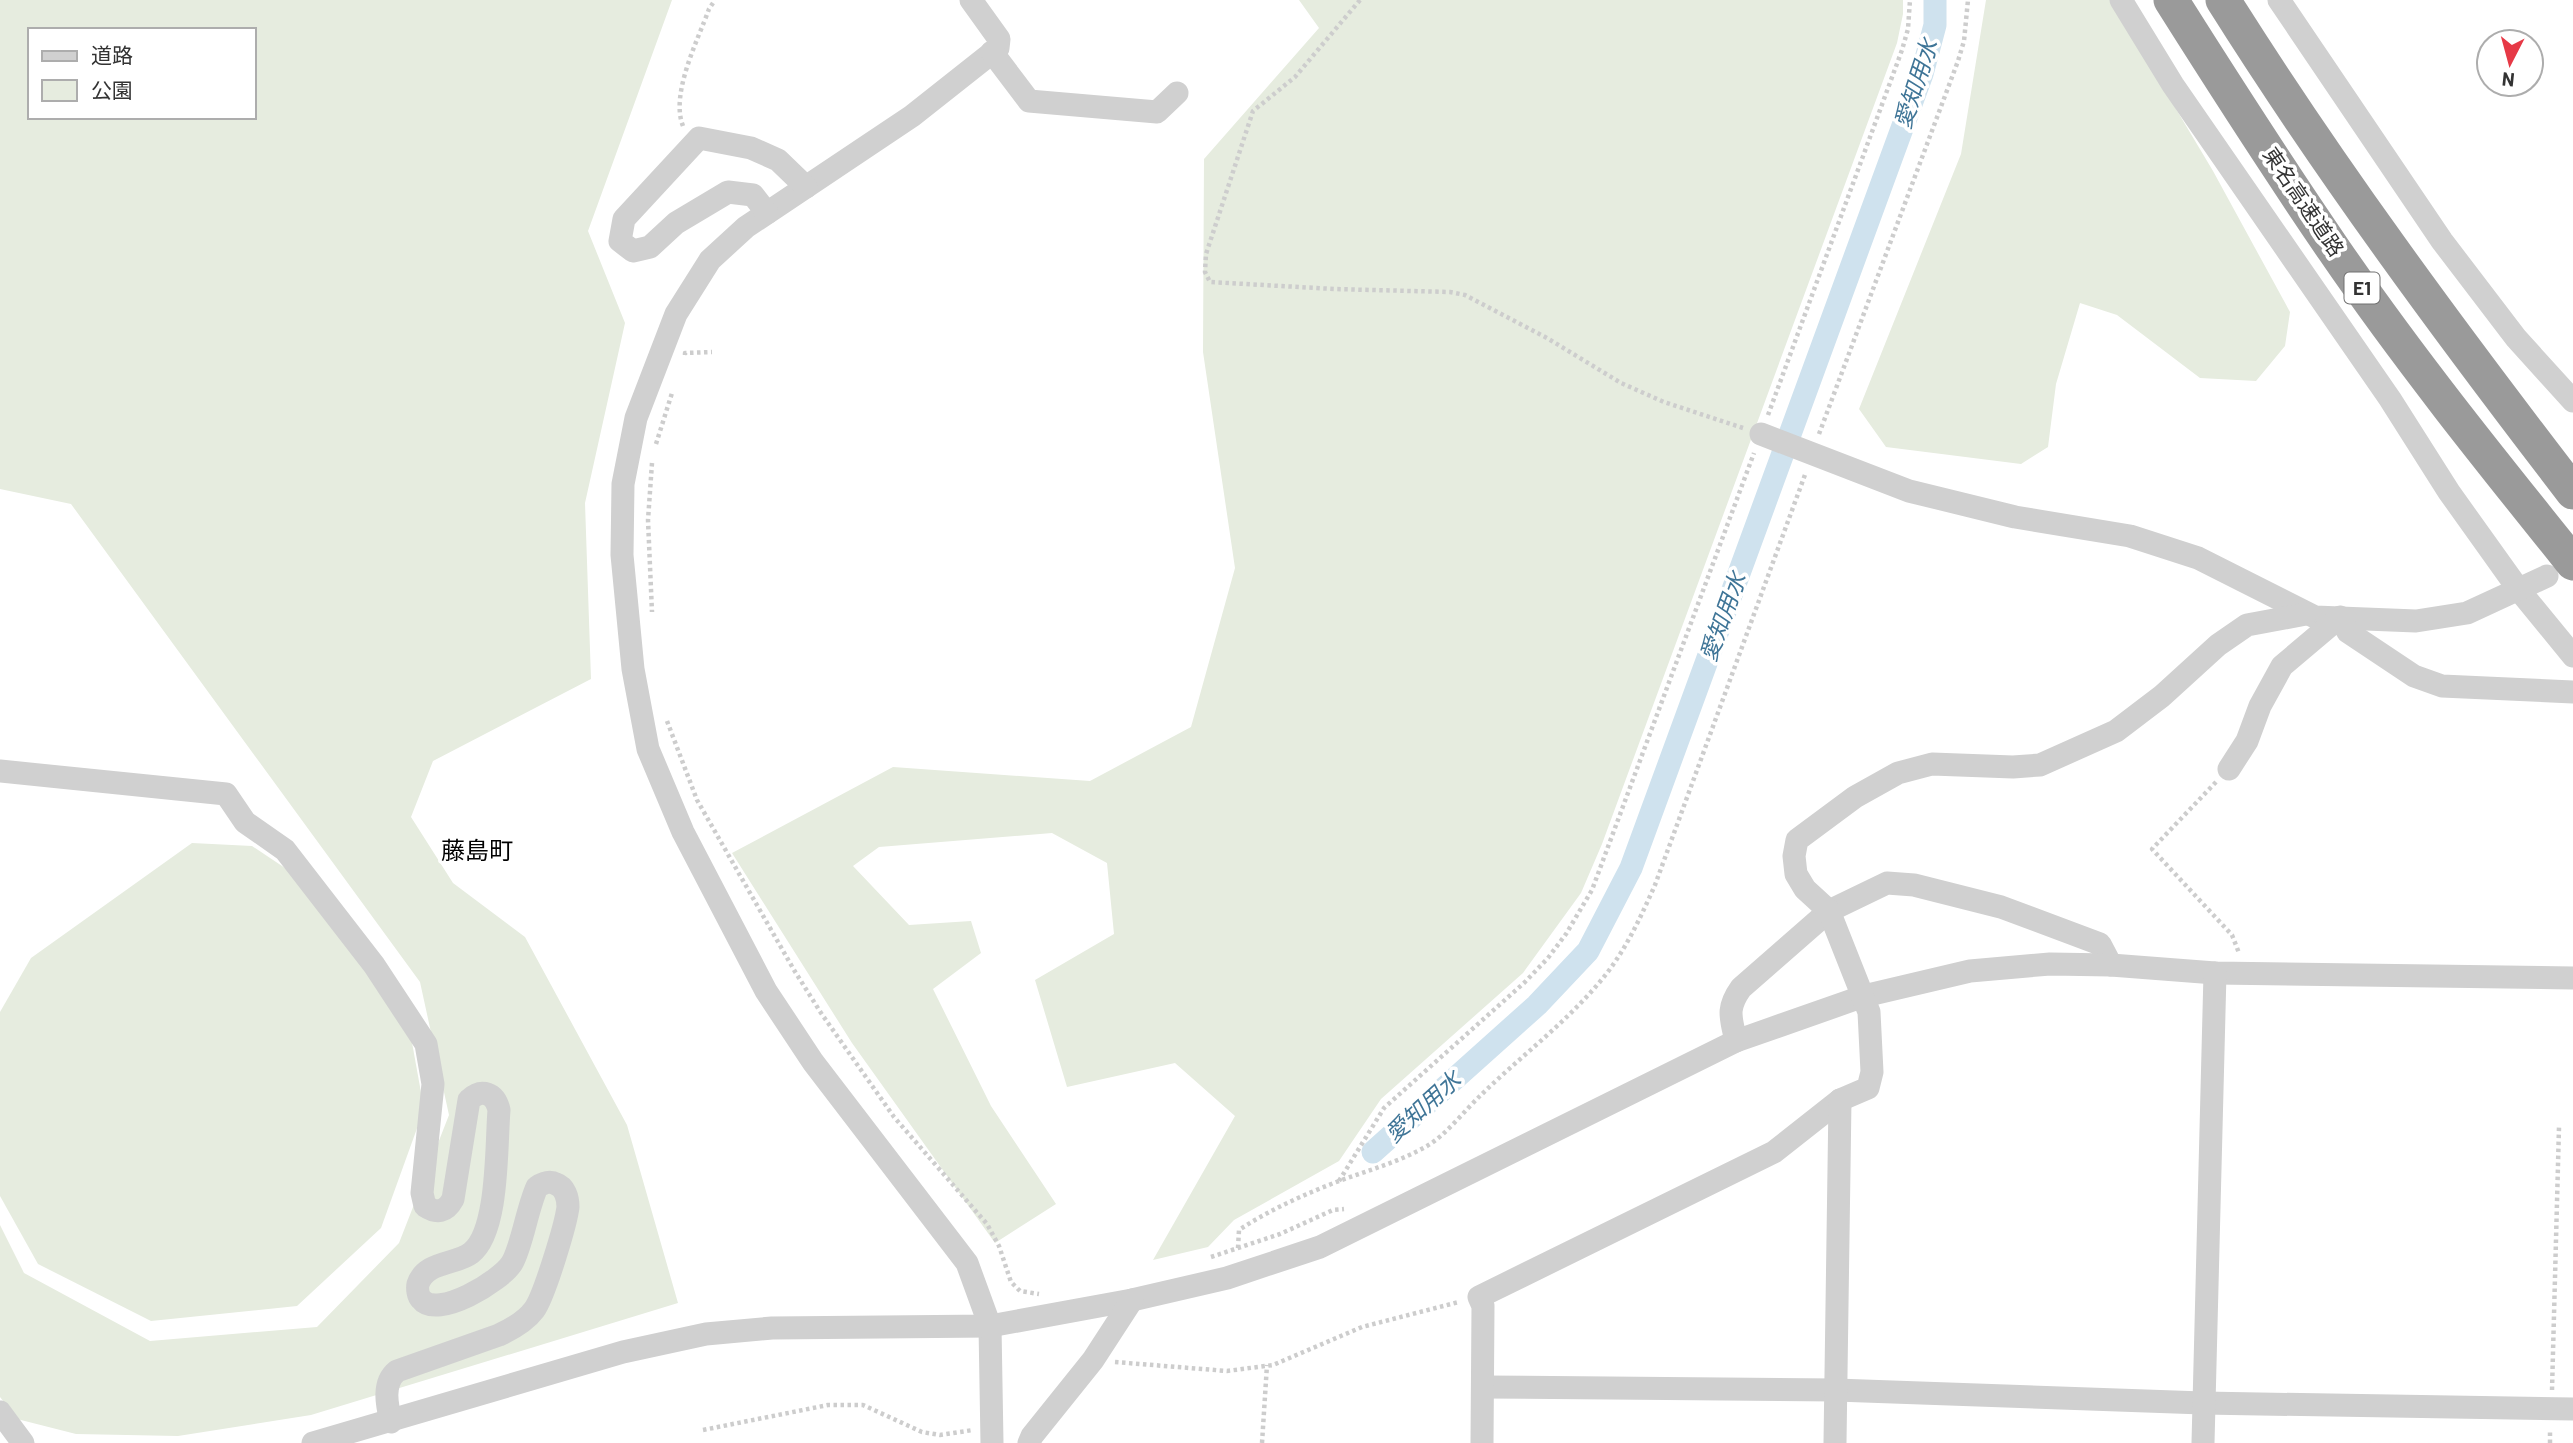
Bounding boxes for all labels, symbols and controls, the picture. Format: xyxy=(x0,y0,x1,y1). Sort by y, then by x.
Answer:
legend xyxy=(28,28,256,119)
north arrow xyxy=(2475,28,2545,98)
water label: 愛知用水 xyxy=(1888,33,1944,132)
text: 道路 xyxy=(91,42,133,67)
text: N xyxy=(2501,68,2516,93)
text: 公園 xyxy=(91,77,133,102)
street label: 東名高速道路 xyxy=(2259,142,2350,260)
road number: E1 xyxy=(2344,272,2380,304)
water label: 愛知用水 xyxy=(1693,566,1752,665)
district label: 藤島町 xyxy=(441,835,513,864)
water label: 愛知用水 xyxy=(1379,1063,1468,1147)

